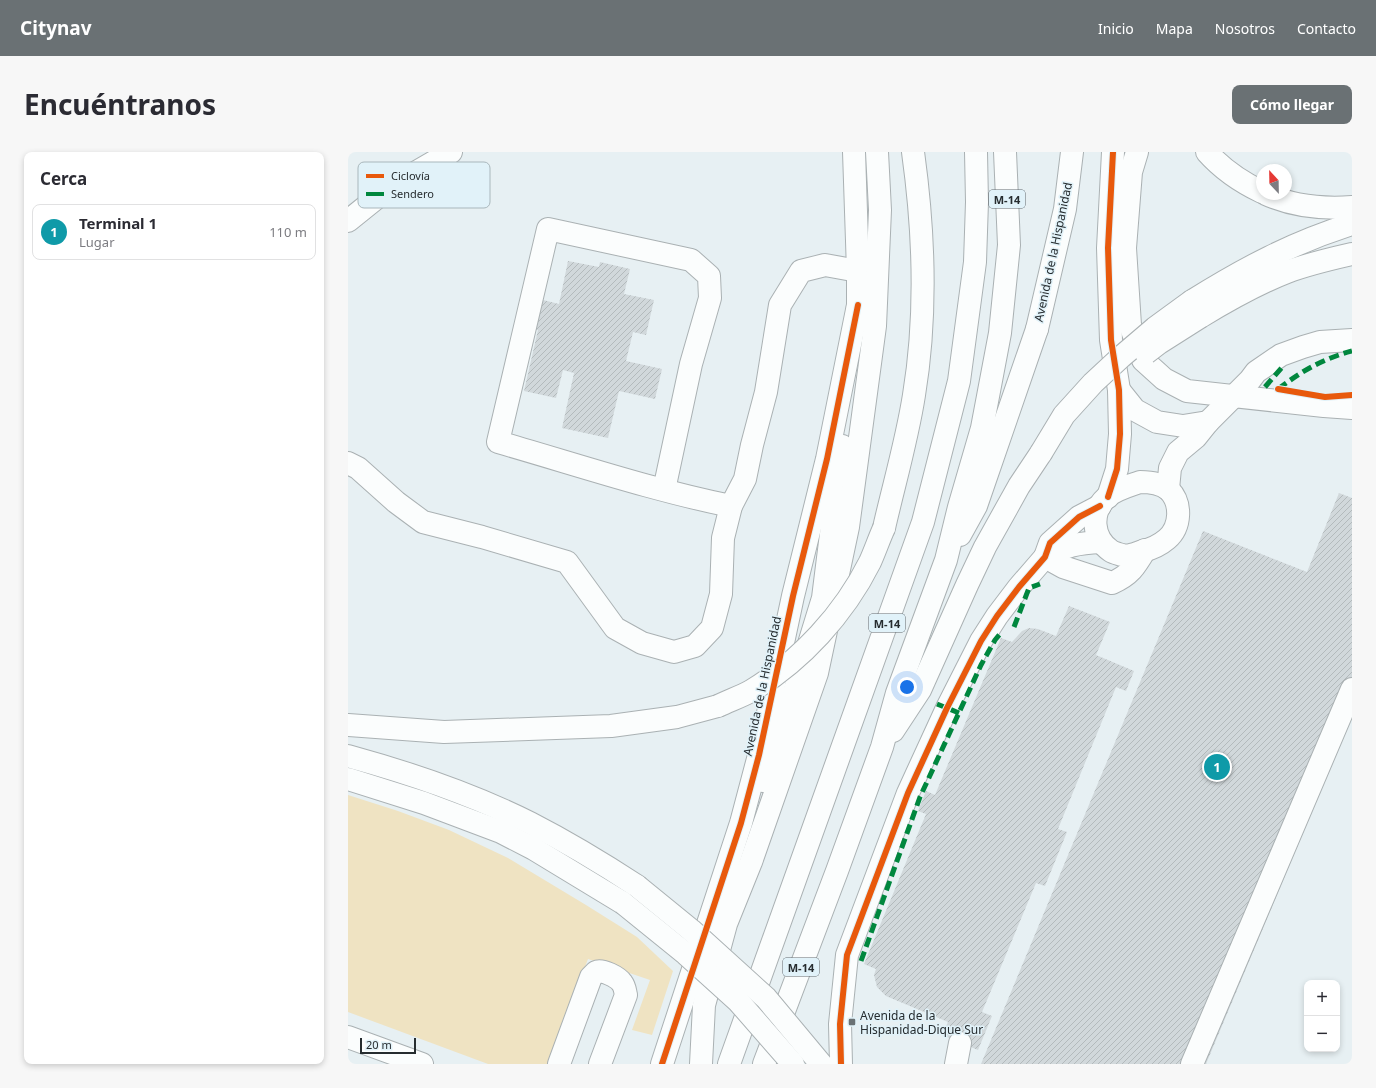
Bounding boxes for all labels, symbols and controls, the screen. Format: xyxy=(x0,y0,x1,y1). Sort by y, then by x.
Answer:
text: Citynav xyxy=(20,15,92,41)
text: Inicio xyxy=(1098,19,1134,38)
text: Mapa xyxy=(1156,19,1193,38)
text: Nosotros xyxy=(1215,19,1275,38)
text: Contacto xyxy=(1297,19,1356,38)
text: Encuéntranos xyxy=(24,85,216,123)
button: Cómo llegar xyxy=(1232,85,1352,124)
legend xyxy=(358,162,490,208)
north arrow xyxy=(1256,164,1292,200)
text: Cerca xyxy=(40,167,87,190)
text: Ciclovía xyxy=(391,168,430,183)
street label: Avenida de la Hispanidad xyxy=(1030,181,1076,323)
text: Sendero xyxy=(391,186,434,201)
road number: M-14 xyxy=(989,190,1025,208)
text: Terminal 1 xyxy=(79,213,157,233)
text: 1 xyxy=(50,223,58,241)
text: 110 m xyxy=(269,223,307,241)
text: Lugar xyxy=(79,233,115,251)
road number: M-14 xyxy=(869,614,905,632)
street label: Avenida de la Hispanidad xyxy=(739,615,785,757)
your location xyxy=(897,677,917,697)
pin: 1 xyxy=(1204,752,1230,782)
road number: M-14 xyxy=(783,958,819,976)
map controls xyxy=(1304,980,1340,1052)
button: + xyxy=(1304,980,1340,1016)
place label: Avenida de la Hispanidad-Dique Sur xyxy=(860,1007,983,1038)
button: − xyxy=(1304,1016,1340,1052)
marker: Avenida de la Hispanidad-Dique Sur xyxy=(847,1017,857,1027)
scale bar xyxy=(360,1036,416,1055)
text: 20 m xyxy=(366,1037,392,1052)

